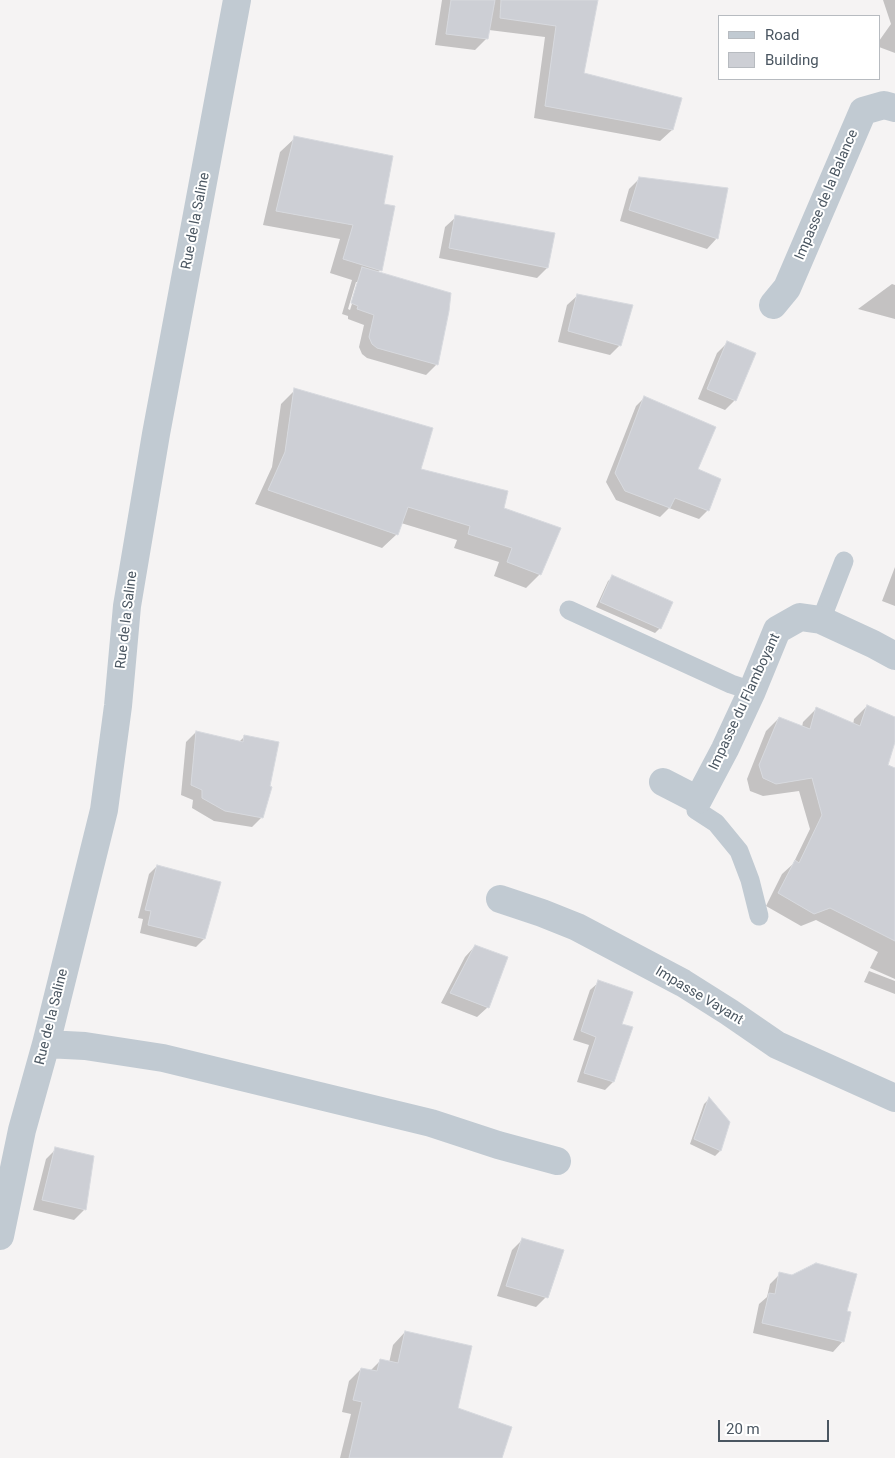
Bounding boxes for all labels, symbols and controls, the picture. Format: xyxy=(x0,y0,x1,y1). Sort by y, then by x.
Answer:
legend xyxy=(718,15,880,80)
text: Road xyxy=(765,26,799,44)
text: Building xyxy=(765,51,819,69)
street label: Impasse de la Balance xyxy=(792,127,862,263)
street label: Rue de la Saline xyxy=(178,171,214,271)
street label: Rue de la Saline xyxy=(113,570,141,670)
street label: Impasse du Flamboyant xyxy=(706,631,784,773)
street label: Impasse Vayant xyxy=(652,963,746,1029)
street label: Rue de la Saline xyxy=(32,967,72,1067)
scale bar xyxy=(720,1410,831,1442)
text: 20 m xyxy=(726,1420,760,1438)

